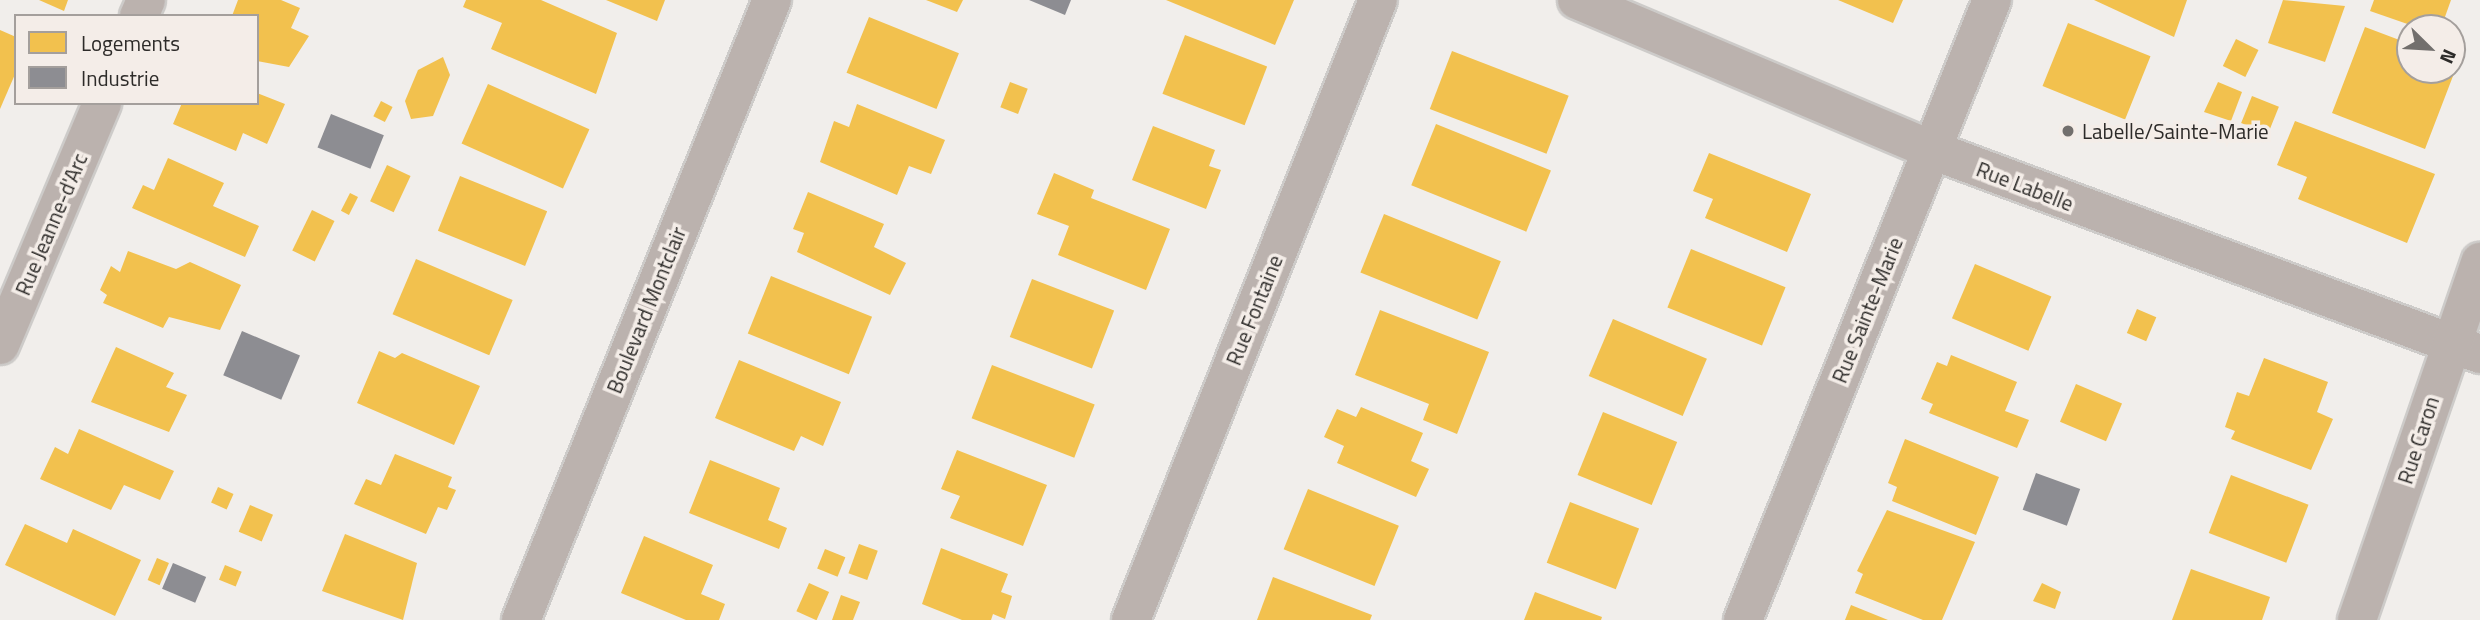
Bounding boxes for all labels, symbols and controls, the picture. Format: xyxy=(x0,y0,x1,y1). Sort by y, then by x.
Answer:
legend xyxy=(14,14,259,105)
north arrow xyxy=(2396,14,2466,84)
text: Logements xyxy=(81,27,180,59)
text: N xyxy=(2433,45,2465,69)
text: Industrie xyxy=(81,62,159,94)
place label: Labelle/Sainte-Marie xyxy=(2082,118,2269,144)
marker: Labelle/Sainte-Marie xyxy=(2060,123,2076,139)
street label: Rue Jeanne-d'Arc xyxy=(10,149,92,299)
street label: Rue Labelle xyxy=(1973,156,2077,216)
street label: Boulevard Montclair xyxy=(601,223,691,397)
street label: Rue Sainte-Marie xyxy=(1826,234,1908,386)
street label: Rue Fontaine xyxy=(1220,251,1288,369)
street label: Rue Caron xyxy=(2392,393,2444,487)

